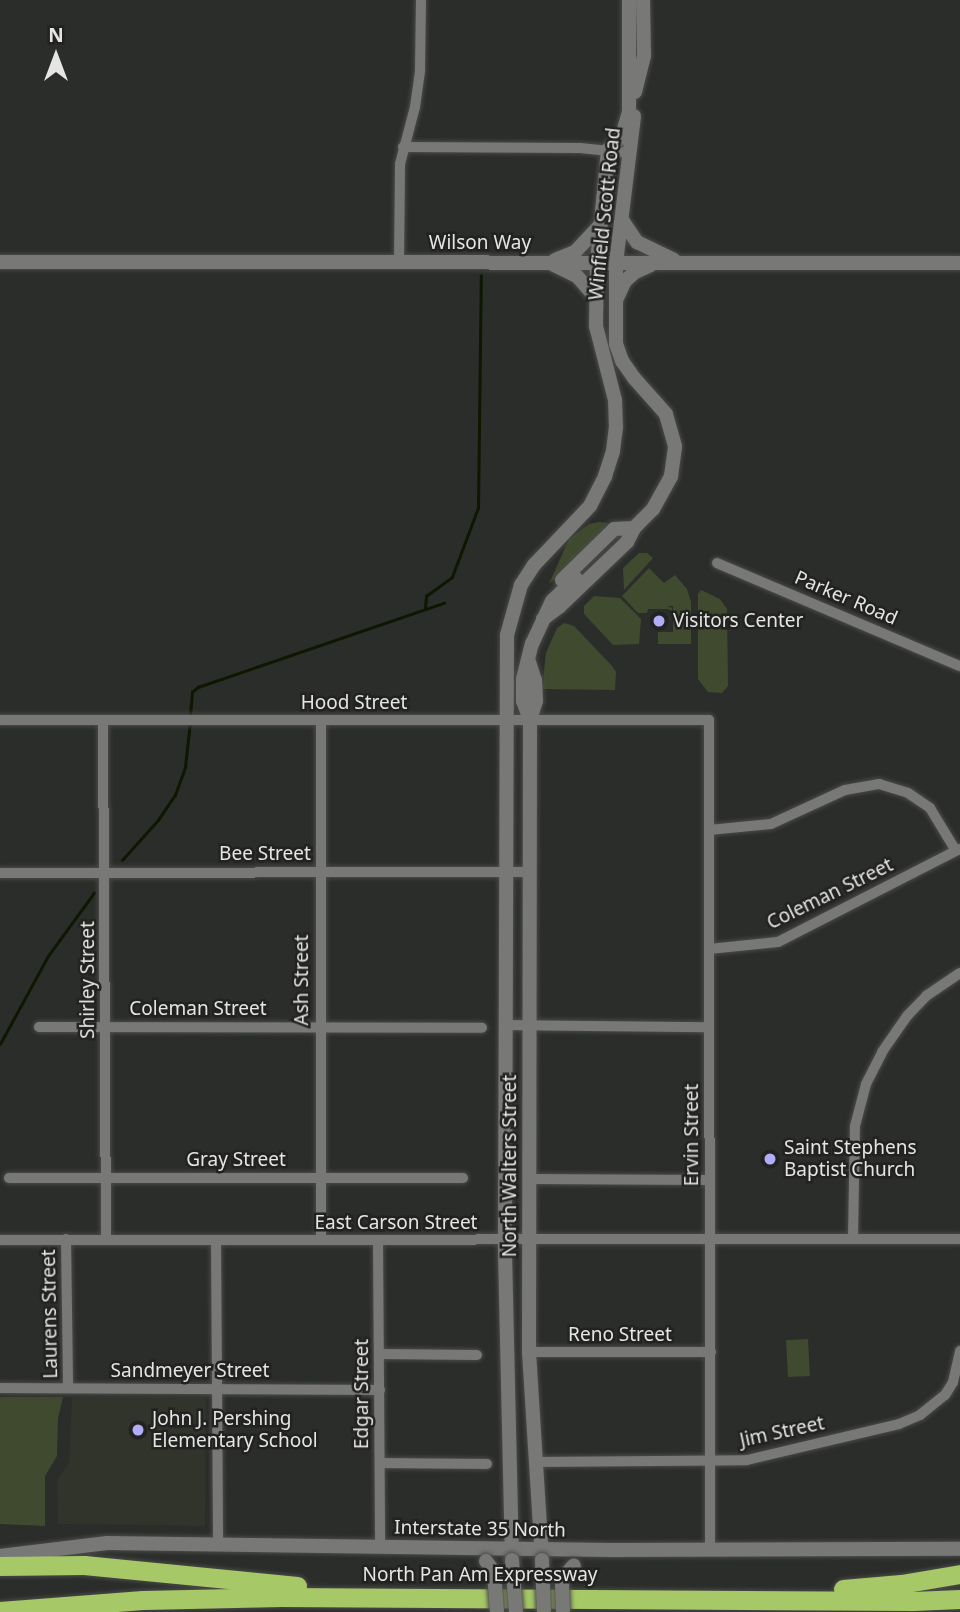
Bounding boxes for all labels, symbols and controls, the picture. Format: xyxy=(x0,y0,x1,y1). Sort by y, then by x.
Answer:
north arrow xyxy=(21,21,91,91)
text: N xyxy=(48,22,64,48)
street label: Winfield Scott Road xyxy=(585,127,625,301)
street label: Wilson Way xyxy=(429,232,531,254)
street label: Parker Road xyxy=(791,566,901,630)
place label: Visitors Center xyxy=(673,610,803,632)
marker: Visitors Center xyxy=(651,613,667,629)
street label: Hood Street xyxy=(301,692,407,714)
street label: Bee Street xyxy=(219,843,311,865)
street label: Coleman Street xyxy=(763,854,897,934)
street label: Shirley Street xyxy=(77,921,99,1039)
street label: Ash Street xyxy=(291,935,313,1025)
street label: Coleman Street xyxy=(129,998,267,1020)
street label: North Walters Street xyxy=(499,1075,521,1257)
street label: Ervin Street xyxy=(681,1084,703,1186)
place label: Saint Stephens Baptist Church xyxy=(784,1137,917,1181)
street label: Gray Street xyxy=(186,1149,286,1171)
marker: Saint Stephens Baptist Church xyxy=(762,1151,778,1167)
street label: East Carson Street xyxy=(315,1212,477,1234)
street label: Laurens Street xyxy=(37,1249,63,1379)
street label: Reno Street xyxy=(568,1324,672,1346)
street label: Edgar Street xyxy=(351,1339,373,1449)
street label: Sandmeyer Street xyxy=(111,1360,269,1382)
place label: John J. Pershing Elementary School xyxy=(152,1408,318,1452)
street label: Jim Street xyxy=(738,1412,826,1452)
marker: John J. Pershing Elementary School xyxy=(130,1422,146,1438)
street label: Interstate 35 North xyxy=(394,1516,566,1542)
street label: North Pan Am Expressway xyxy=(363,1564,597,1586)

